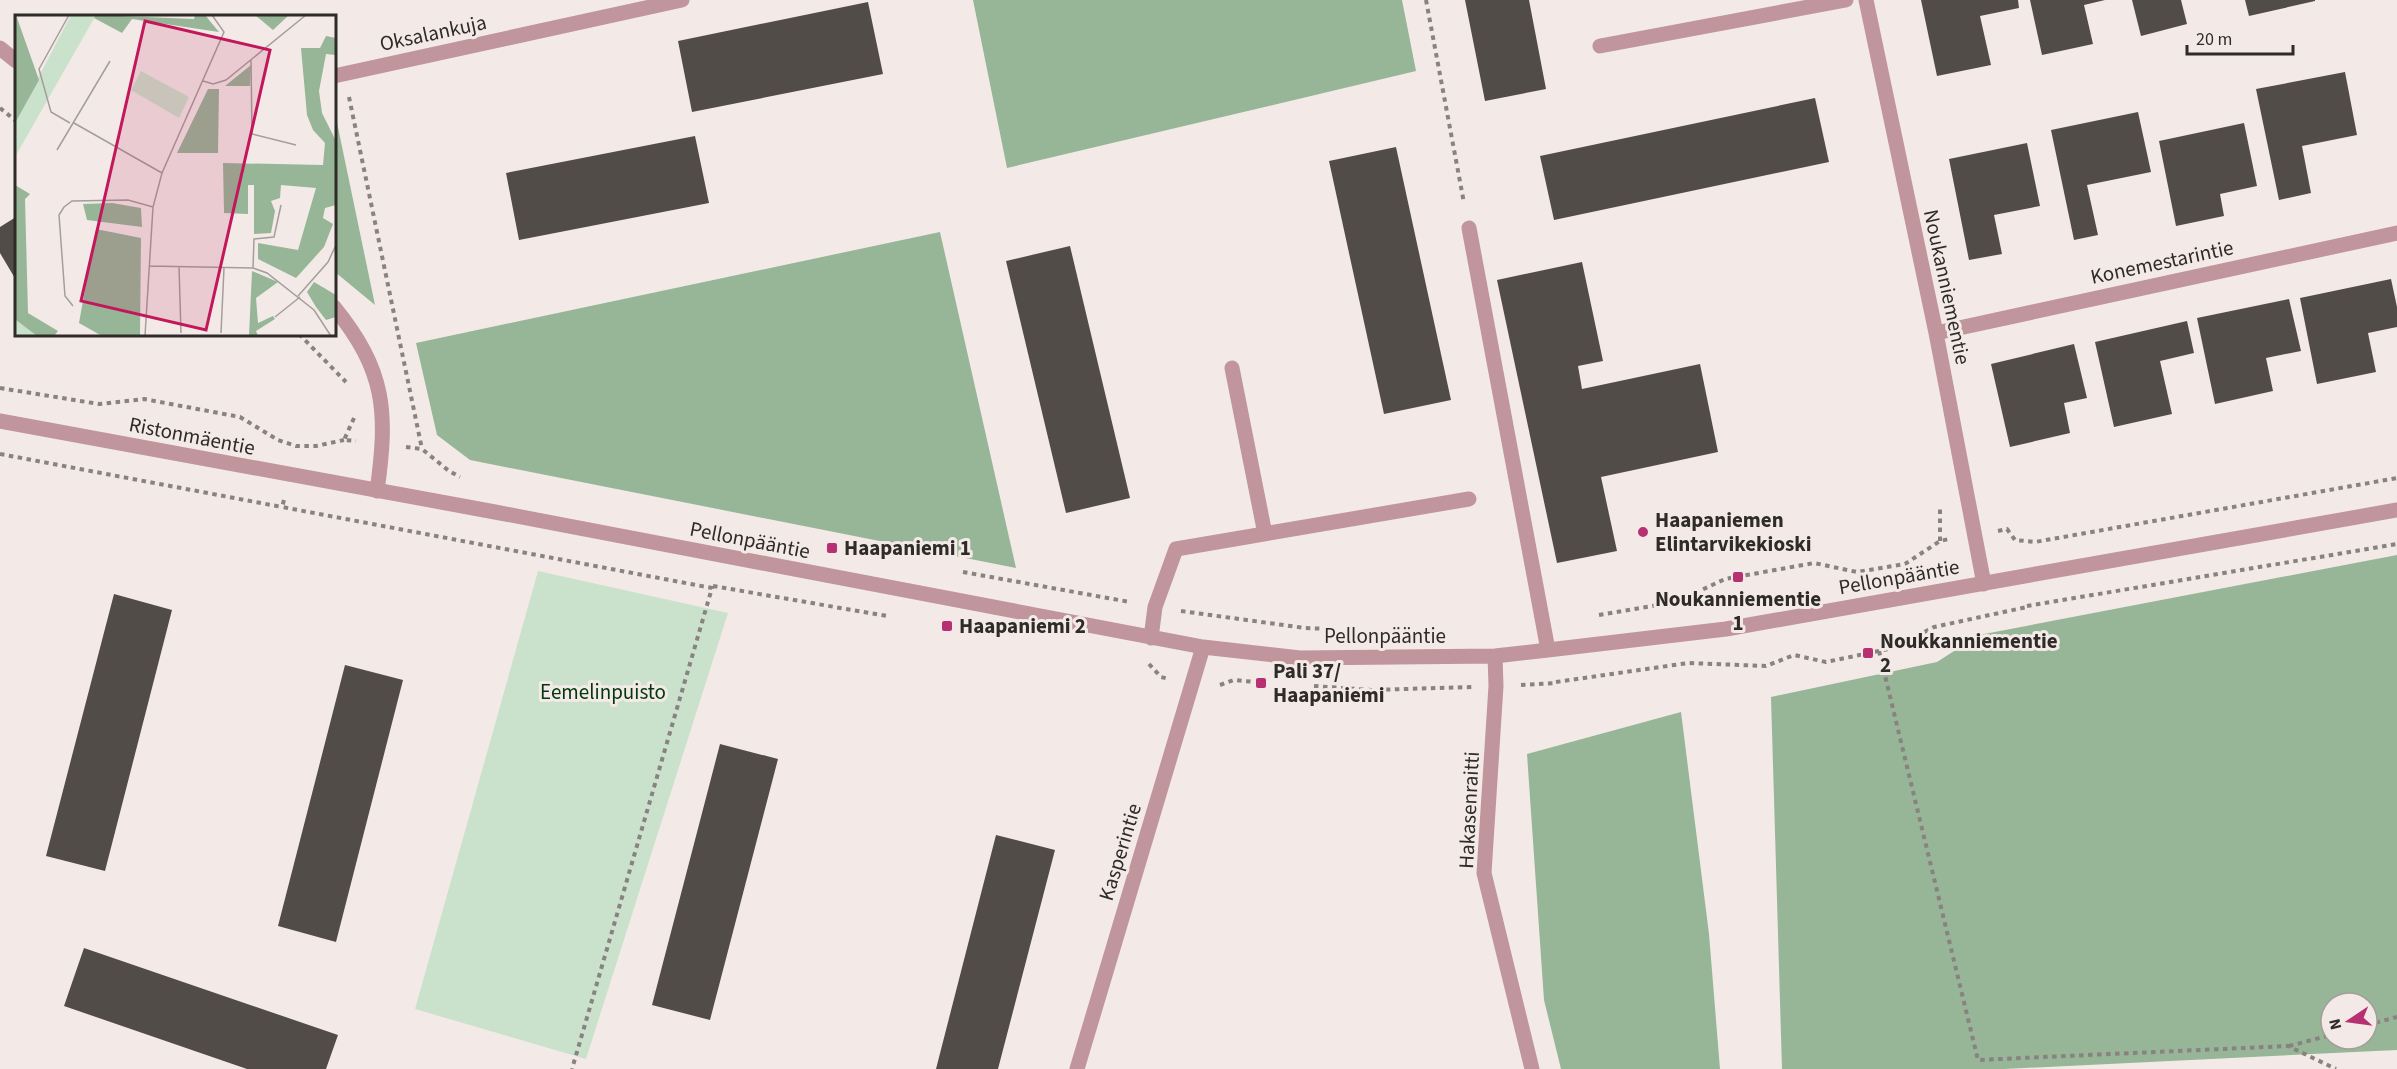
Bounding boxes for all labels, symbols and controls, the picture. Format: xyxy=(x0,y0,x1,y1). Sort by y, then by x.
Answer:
street label: Oksalankuja xyxy=(377,7,489,59)
inset map xyxy=(15,15,336,336)
scale bar xyxy=(2187,18,2294,56)
text: 20 m xyxy=(2196,27,2232,52)
street label: Noukanniementie xyxy=(1916,207,1978,367)
street label: Konemestarintie xyxy=(2088,232,2236,292)
street label: Ristonmäentie xyxy=(126,409,258,463)
place label: Haapaniemen Elintarvikekioski xyxy=(1655,505,1812,559)
street label: Pellonpääntie xyxy=(687,514,813,566)
marker: Haapaniemen Elintarvikekioski xyxy=(1636,525,1650,539)
place label: Haapaniemi 1 xyxy=(844,533,971,563)
marker: Haapaniemi 1 xyxy=(825,541,839,555)
street label: Pellonpääntie xyxy=(1836,552,1962,602)
marker: Noukanniementie 1 xyxy=(1731,570,1745,584)
place label: Noukanniementie 1 xyxy=(1655,584,1821,638)
place label: Haapaniemi 2 xyxy=(959,611,1086,641)
marker: Haapaniemi 2 xyxy=(940,619,954,633)
street label: Pellonpääntie xyxy=(1324,621,1446,651)
place label: Noukkanniementie 2 xyxy=(1880,626,2058,680)
marker: Noukkanniementie 2 xyxy=(1861,646,1875,660)
place label: Pali 37/ Haapaniemi xyxy=(1273,656,1385,710)
marker: Pali 37/ Haapaniemi xyxy=(1254,676,1268,690)
park label: Eemelinpuisto xyxy=(540,677,666,707)
street label: Hakasenraitti xyxy=(1451,751,1487,869)
street label: Kasperintie xyxy=(1091,800,1149,904)
north arrow xyxy=(2319,991,2379,1051)
text: N xyxy=(2323,1016,2347,1032)

